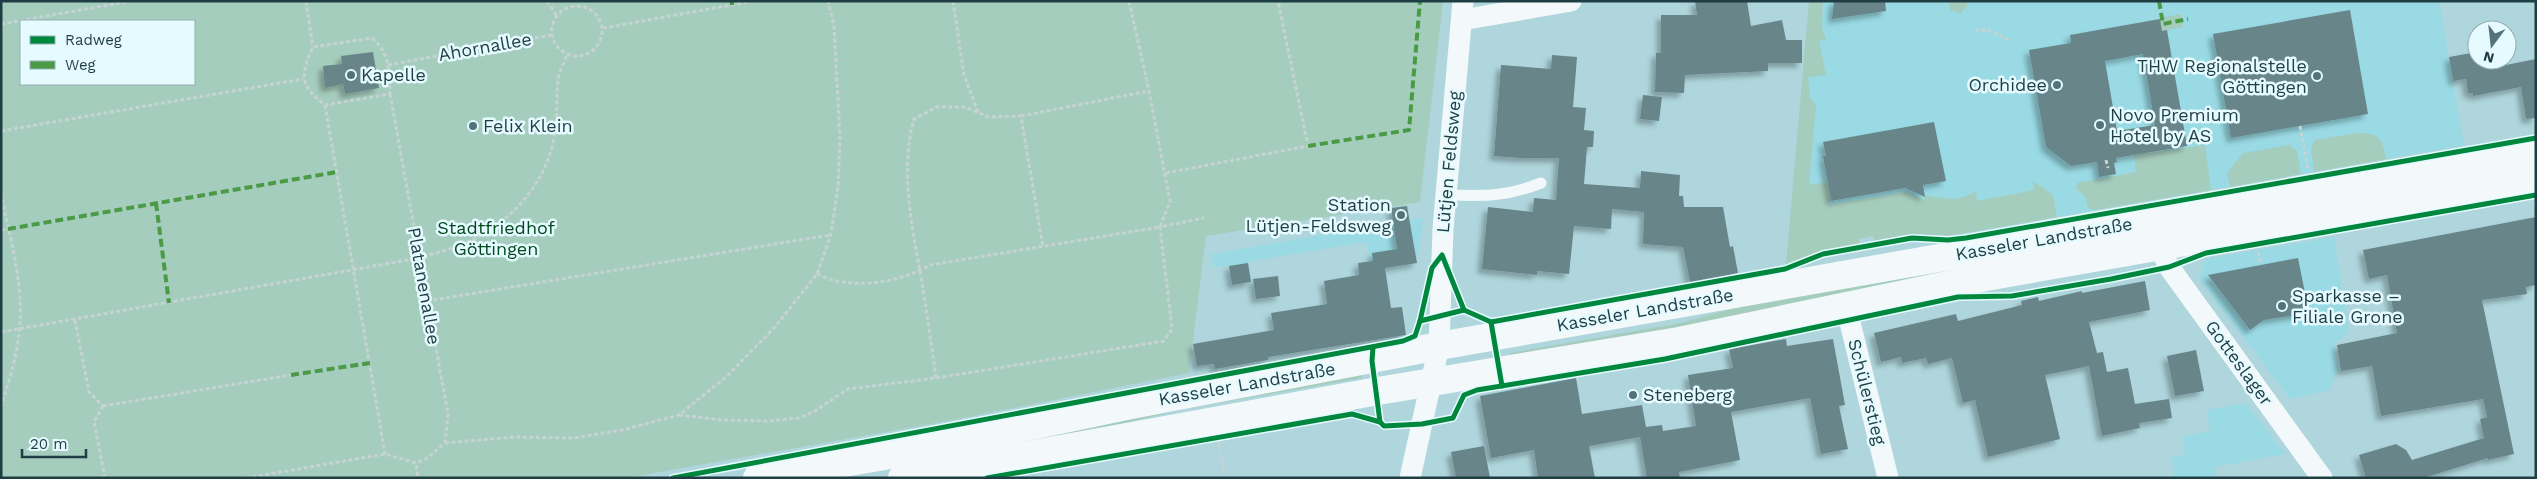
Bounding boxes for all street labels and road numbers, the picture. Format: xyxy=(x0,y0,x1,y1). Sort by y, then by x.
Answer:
street label: Ahornallee xyxy=(437,28,533,65)
street label: Lütjen Feldsweg xyxy=(1432,90,1465,234)
street label: Kasseler Landstraße xyxy=(1954,213,2134,264)
street label: Platanenallee xyxy=(404,226,445,346)
street label: Kasseler Landstraße xyxy=(1555,284,1735,335)
street label: Gotteslager xyxy=(2201,316,2277,410)
street label: Schülerstieg xyxy=(1844,337,1891,447)
street label: Kasseler Landstraße xyxy=(1157,358,1337,409)

